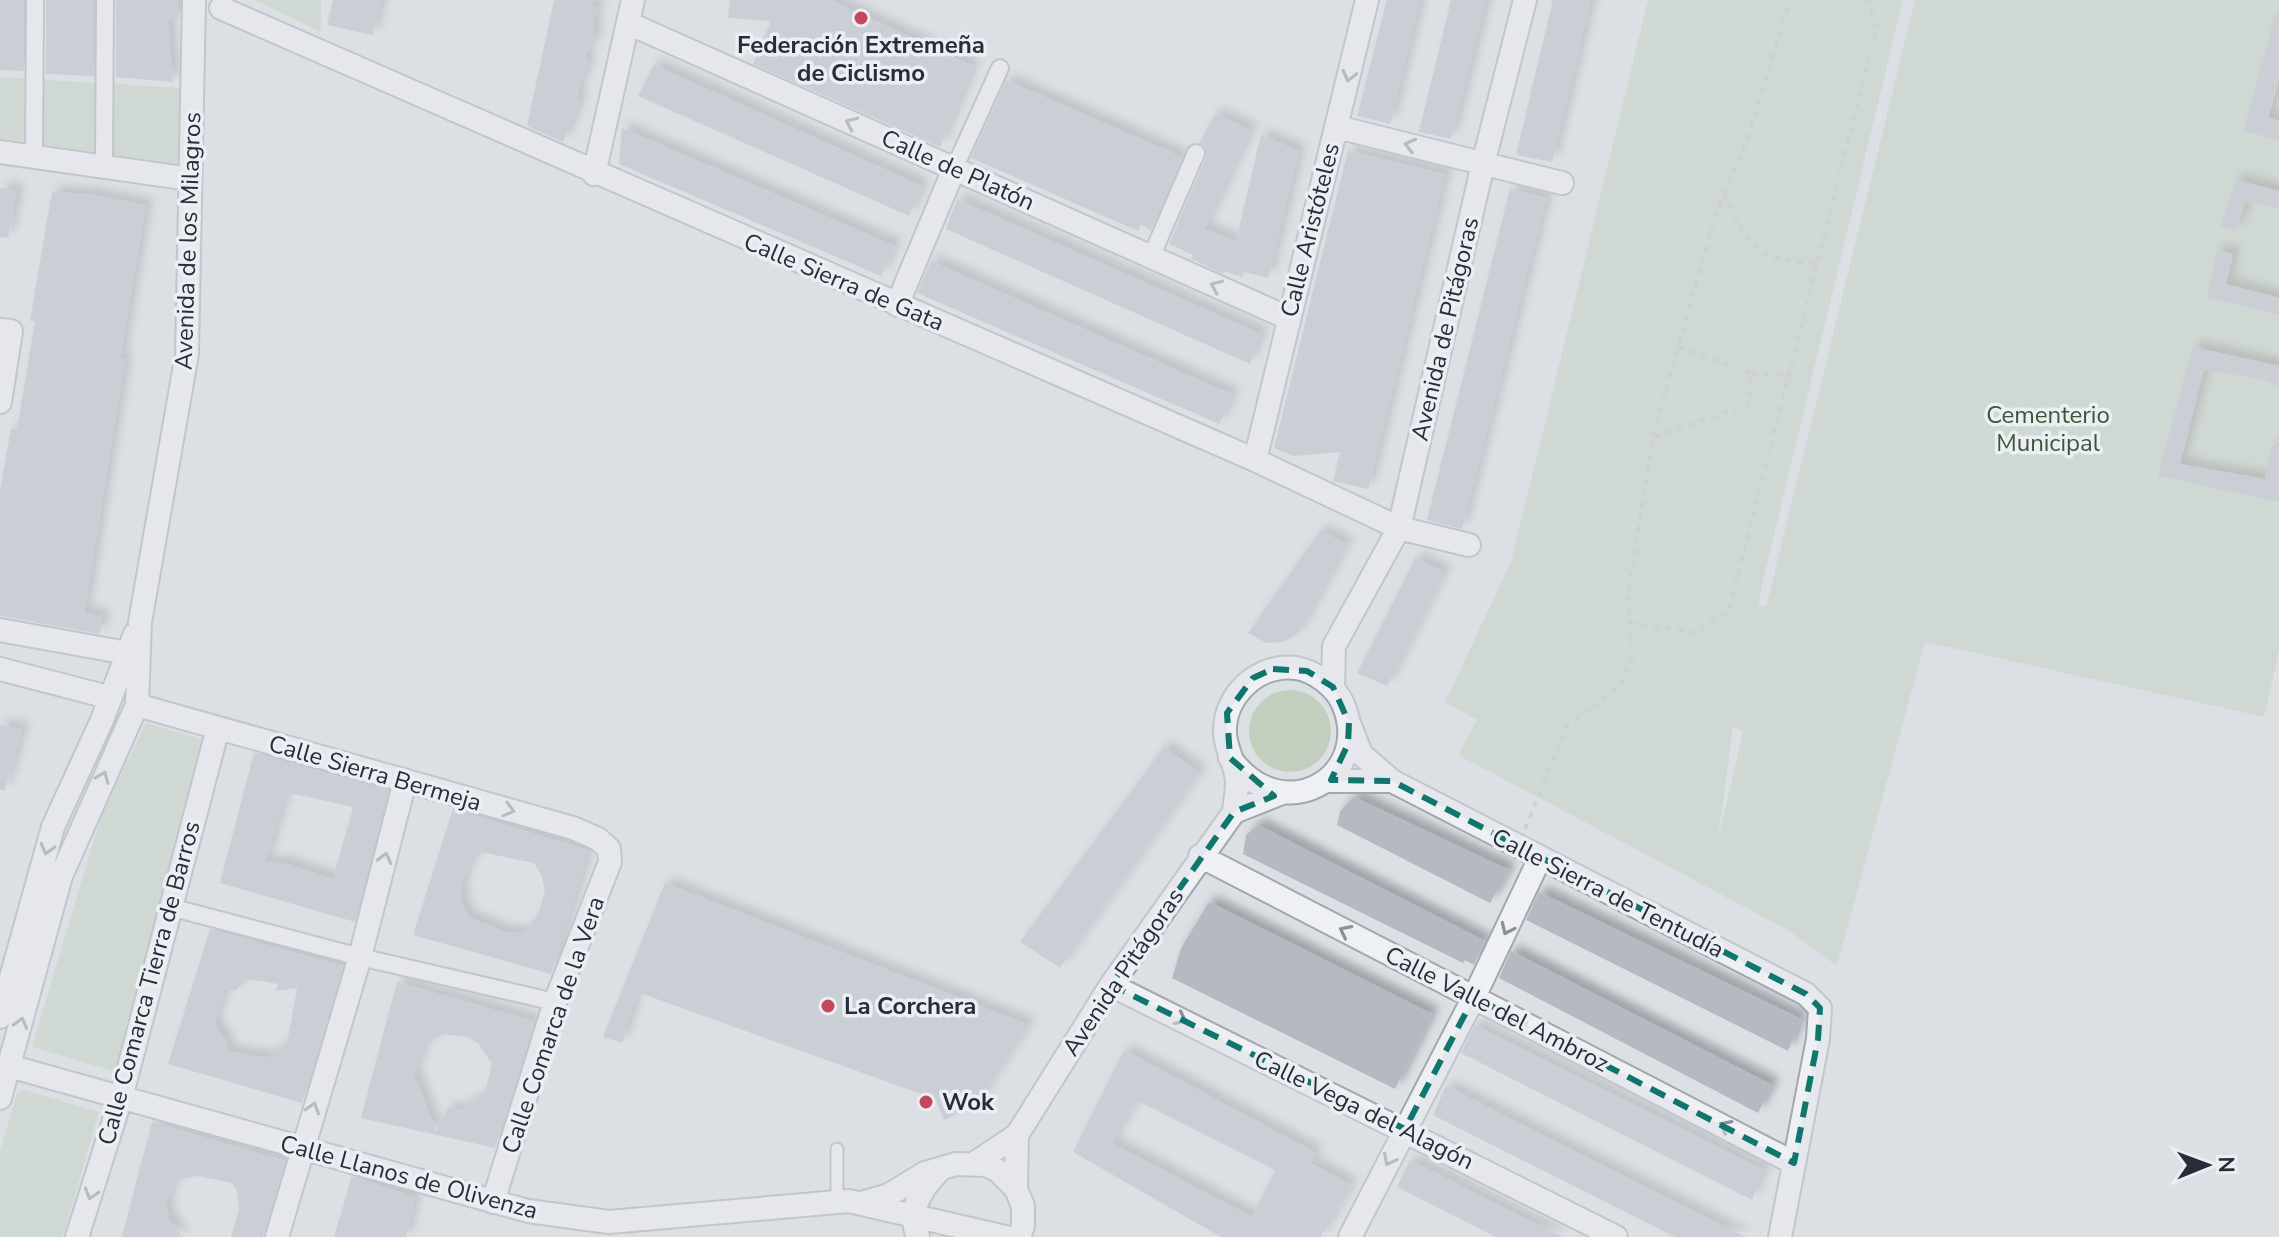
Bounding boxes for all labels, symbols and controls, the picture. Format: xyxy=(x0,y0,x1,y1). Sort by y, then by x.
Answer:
marker: Federación Extremeña de Ciclismo xyxy=(852,9,870,27)
place label: Federación Extremeña de Ciclismo xyxy=(737,29,985,89)
one-way arrow xyxy=(1342,69,1359,82)
street label: Avenida de los Milagros xyxy=(168,111,208,371)
one-way arrow xyxy=(845,117,859,133)
street label: Calle de Platón xyxy=(876,122,1040,218)
one-way arrow xyxy=(1404,137,1418,154)
street label: Calle Aristóteles xyxy=(1273,140,1347,320)
street label: Avenida de Pitágoras xyxy=(1404,214,1486,444)
street label: Calle Sierra de Gata xyxy=(739,225,949,339)
one-way arrow xyxy=(1210,280,1225,296)
park label: Cementerio Municipal xyxy=(1986,399,2110,459)
street label: Calle Sierra Bermeja xyxy=(265,727,485,819)
one-way arrow xyxy=(94,771,110,785)
one-way arrow xyxy=(501,801,515,817)
street label: Calle Comarca Tierra de Barros xyxy=(90,817,208,1149)
street label: Calle Sierra de Tentudía xyxy=(1486,820,1730,966)
one-way arrow xyxy=(40,842,56,856)
one-way arrow xyxy=(376,852,393,866)
street label: Avenida Pitágoras xyxy=(1055,882,1191,1062)
street label: Calle Comarca de la Vera xyxy=(494,892,612,1158)
one-way arrow xyxy=(1501,920,1517,935)
one-way arrow xyxy=(1338,925,1353,940)
street label: Calle Valle del Ambroz xyxy=(1380,939,1614,1079)
place label: La Corchera xyxy=(844,990,976,1022)
marker: La Corchera xyxy=(819,997,837,1015)
one-way arrow xyxy=(1173,1010,1188,1025)
one-way arrow xyxy=(12,1016,28,1030)
street label: Calle Vega del Alagón xyxy=(1249,1043,1479,1177)
place label: Wok xyxy=(942,1086,995,1118)
marker: Wok xyxy=(917,1093,935,1111)
one-way arrow xyxy=(304,1102,320,1115)
one-way arrow xyxy=(1719,1121,1734,1136)
north arrow xyxy=(2167,1125,2247,1205)
street label: Calle Llanos de Olivenza xyxy=(277,1127,541,1227)
one-way arrow xyxy=(1383,1152,1399,1167)
text: N xyxy=(2211,1156,2241,1173)
one-way arrow xyxy=(84,1187,100,1201)

